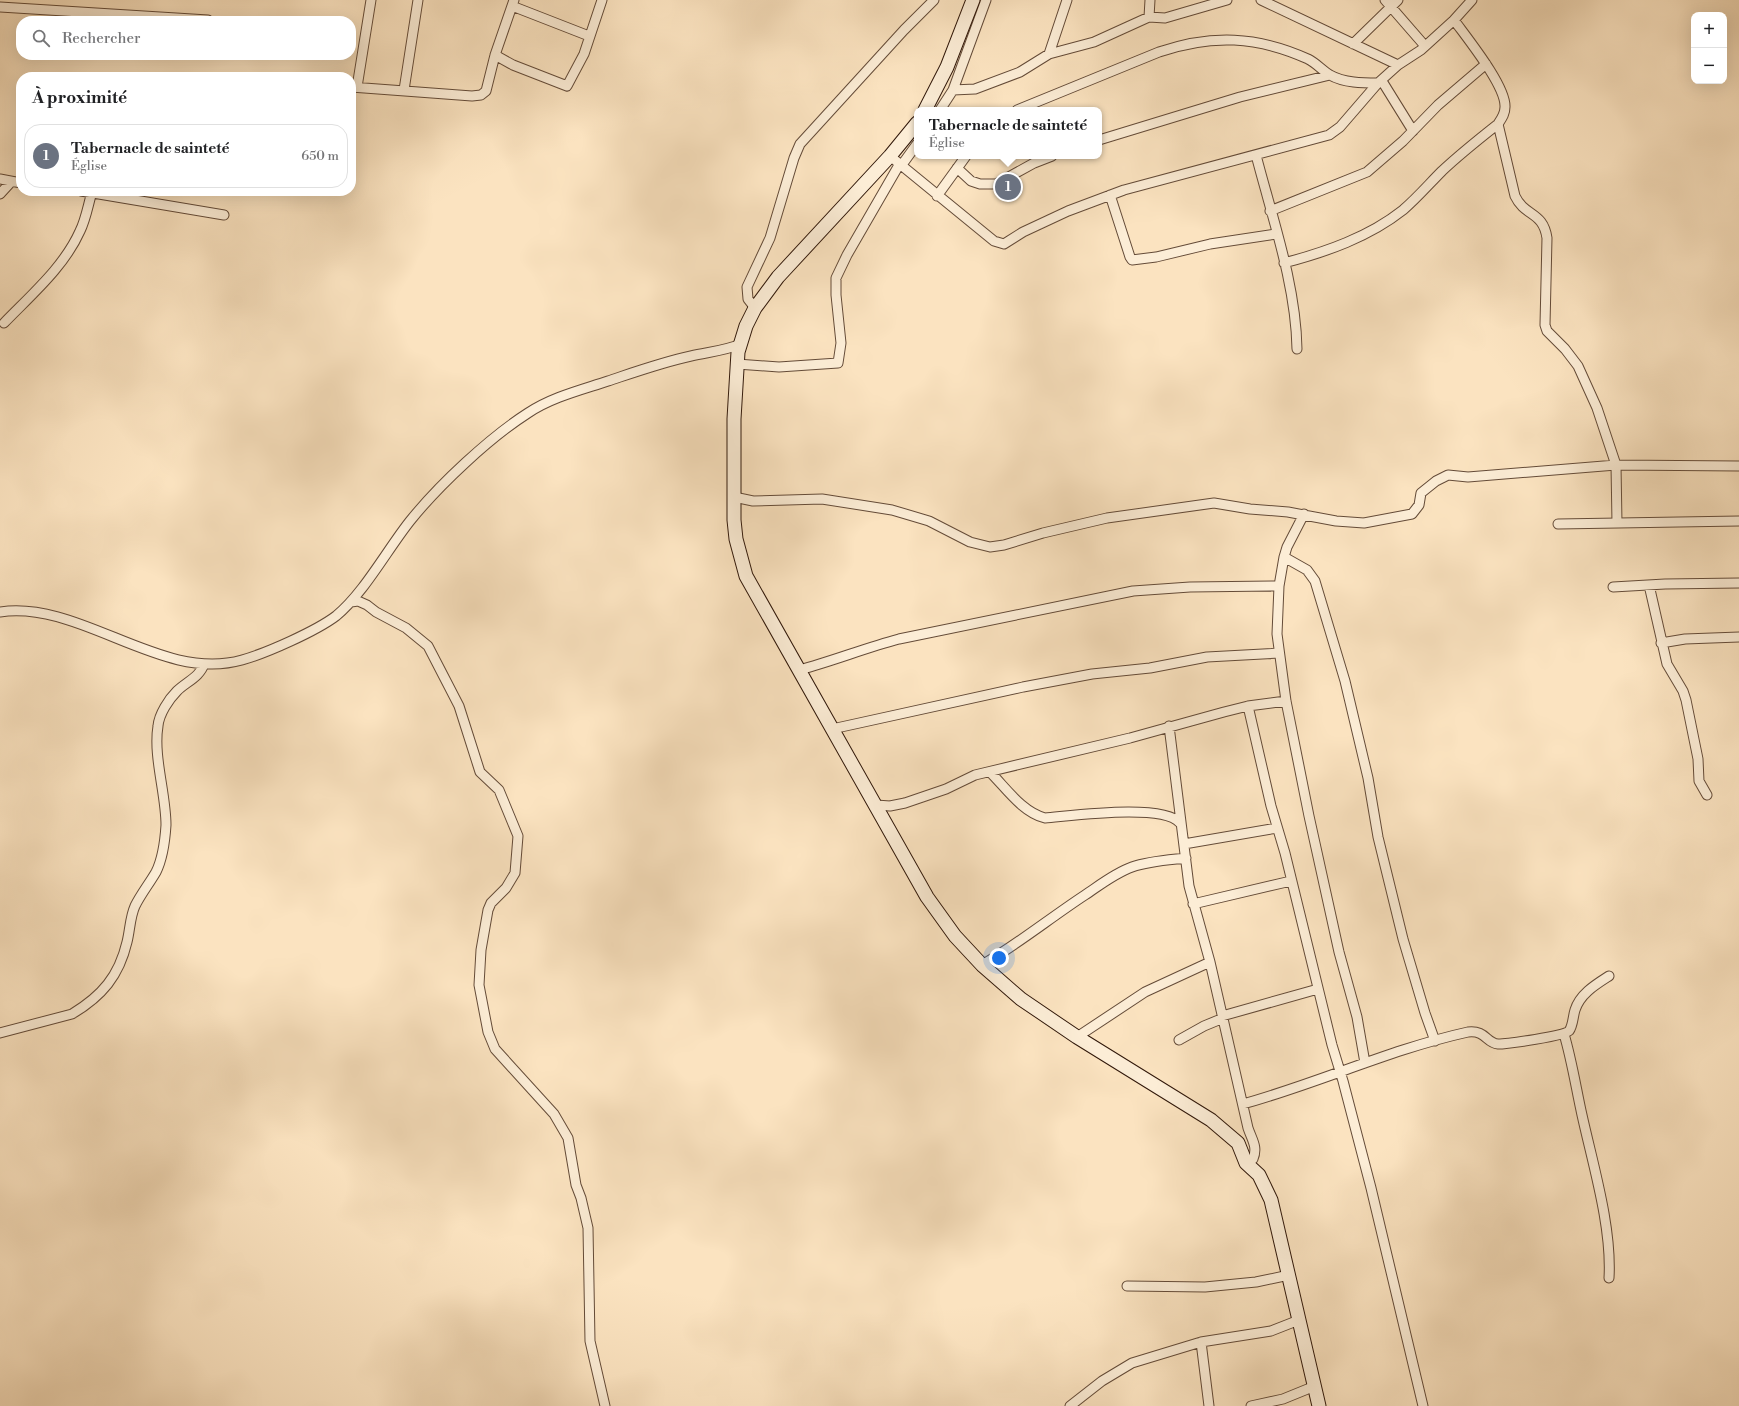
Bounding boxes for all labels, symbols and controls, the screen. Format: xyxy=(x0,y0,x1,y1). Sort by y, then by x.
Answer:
map controls xyxy=(1691,12,1727,84)
button: + xyxy=(1691,12,1727,48)
search box xyxy=(16,16,356,60)
icon: search xyxy=(30,27,52,49)
text: Rechercher xyxy=(62,29,141,48)
button: − xyxy=(1691,48,1727,84)
text: À proximité xyxy=(32,87,127,109)
popup xyxy=(914,107,1102,159)
text: Tabernacle de sainteté xyxy=(929,116,1087,135)
text: Église xyxy=(929,135,965,151)
text: Tabernacle de sainteté xyxy=(71,139,230,158)
text: 1 xyxy=(43,148,49,164)
text: 650 m xyxy=(301,148,339,164)
text: Église xyxy=(71,158,107,174)
pin: 1 xyxy=(995,172,1021,202)
your location xyxy=(989,948,1009,968)

